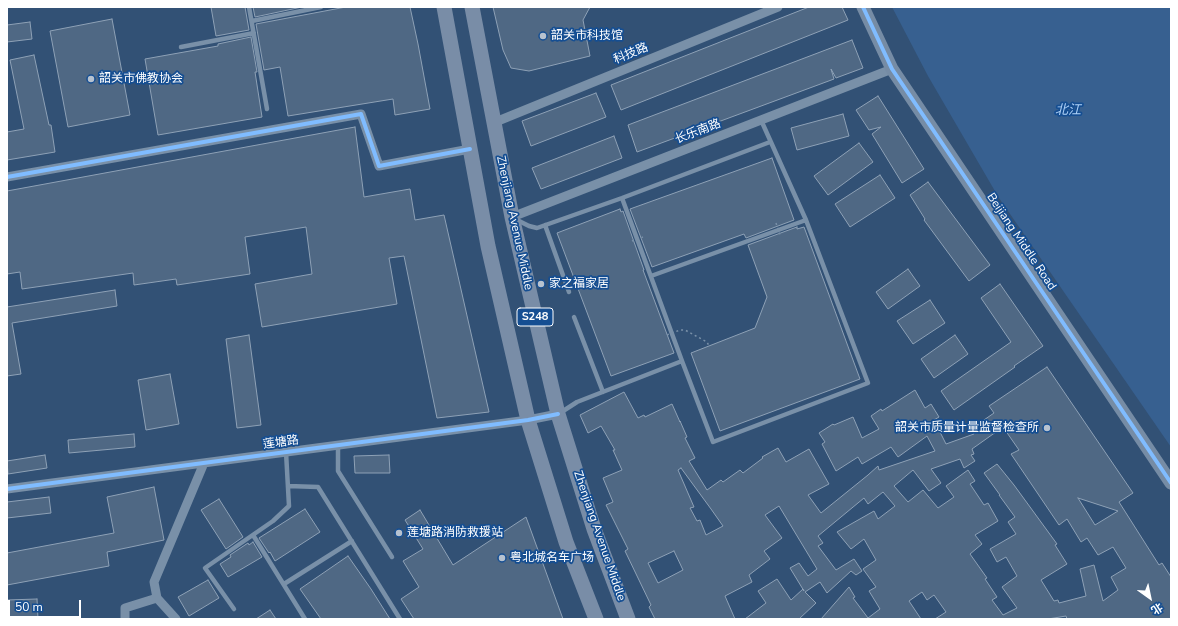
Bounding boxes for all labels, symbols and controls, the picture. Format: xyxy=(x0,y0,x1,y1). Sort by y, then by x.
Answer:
place label: 韶关市科技馆 xyxy=(551,29,623,43)
marker: 韶关市科技馆 xyxy=(538,31,548,41)
street label: 科技路 xyxy=(612,41,650,67)
place label: 韶关市佛教协会 xyxy=(99,72,183,86)
marker: 韶关市佛教协会 xyxy=(86,74,96,84)
water label: 北江 xyxy=(1055,103,1081,119)
street label: 长乐南路 xyxy=(673,117,723,147)
street label: Zhenjiang Avenue Middle xyxy=(493,155,535,291)
street label: Beijiang Middle Road xyxy=(983,191,1059,293)
place label: 家之福家居 xyxy=(549,277,609,291)
marker: 家之福家居 xyxy=(536,279,546,289)
road number: S248 xyxy=(517,308,553,326)
place label: 韶关市质量计量监督检查所 xyxy=(895,421,1039,435)
marker: 韶关市质量计量监督检查所 xyxy=(1042,423,1052,433)
street label: 莲塘路 xyxy=(262,433,300,453)
street label: Zhenjiang Avenue Middle xyxy=(570,469,628,603)
place label: 莲塘路消防救援站 xyxy=(407,526,503,540)
marker: 莲塘路消防救援站 xyxy=(394,528,404,538)
place label: 粤北城名车广场 xyxy=(510,551,594,565)
marker: 粤北城名车广场 xyxy=(497,553,507,563)
north arrow xyxy=(1130,578,1170,618)
scale bar xyxy=(10,592,83,618)
text: 50 m xyxy=(15,599,43,615)
text: 北 xyxy=(1148,599,1166,618)

